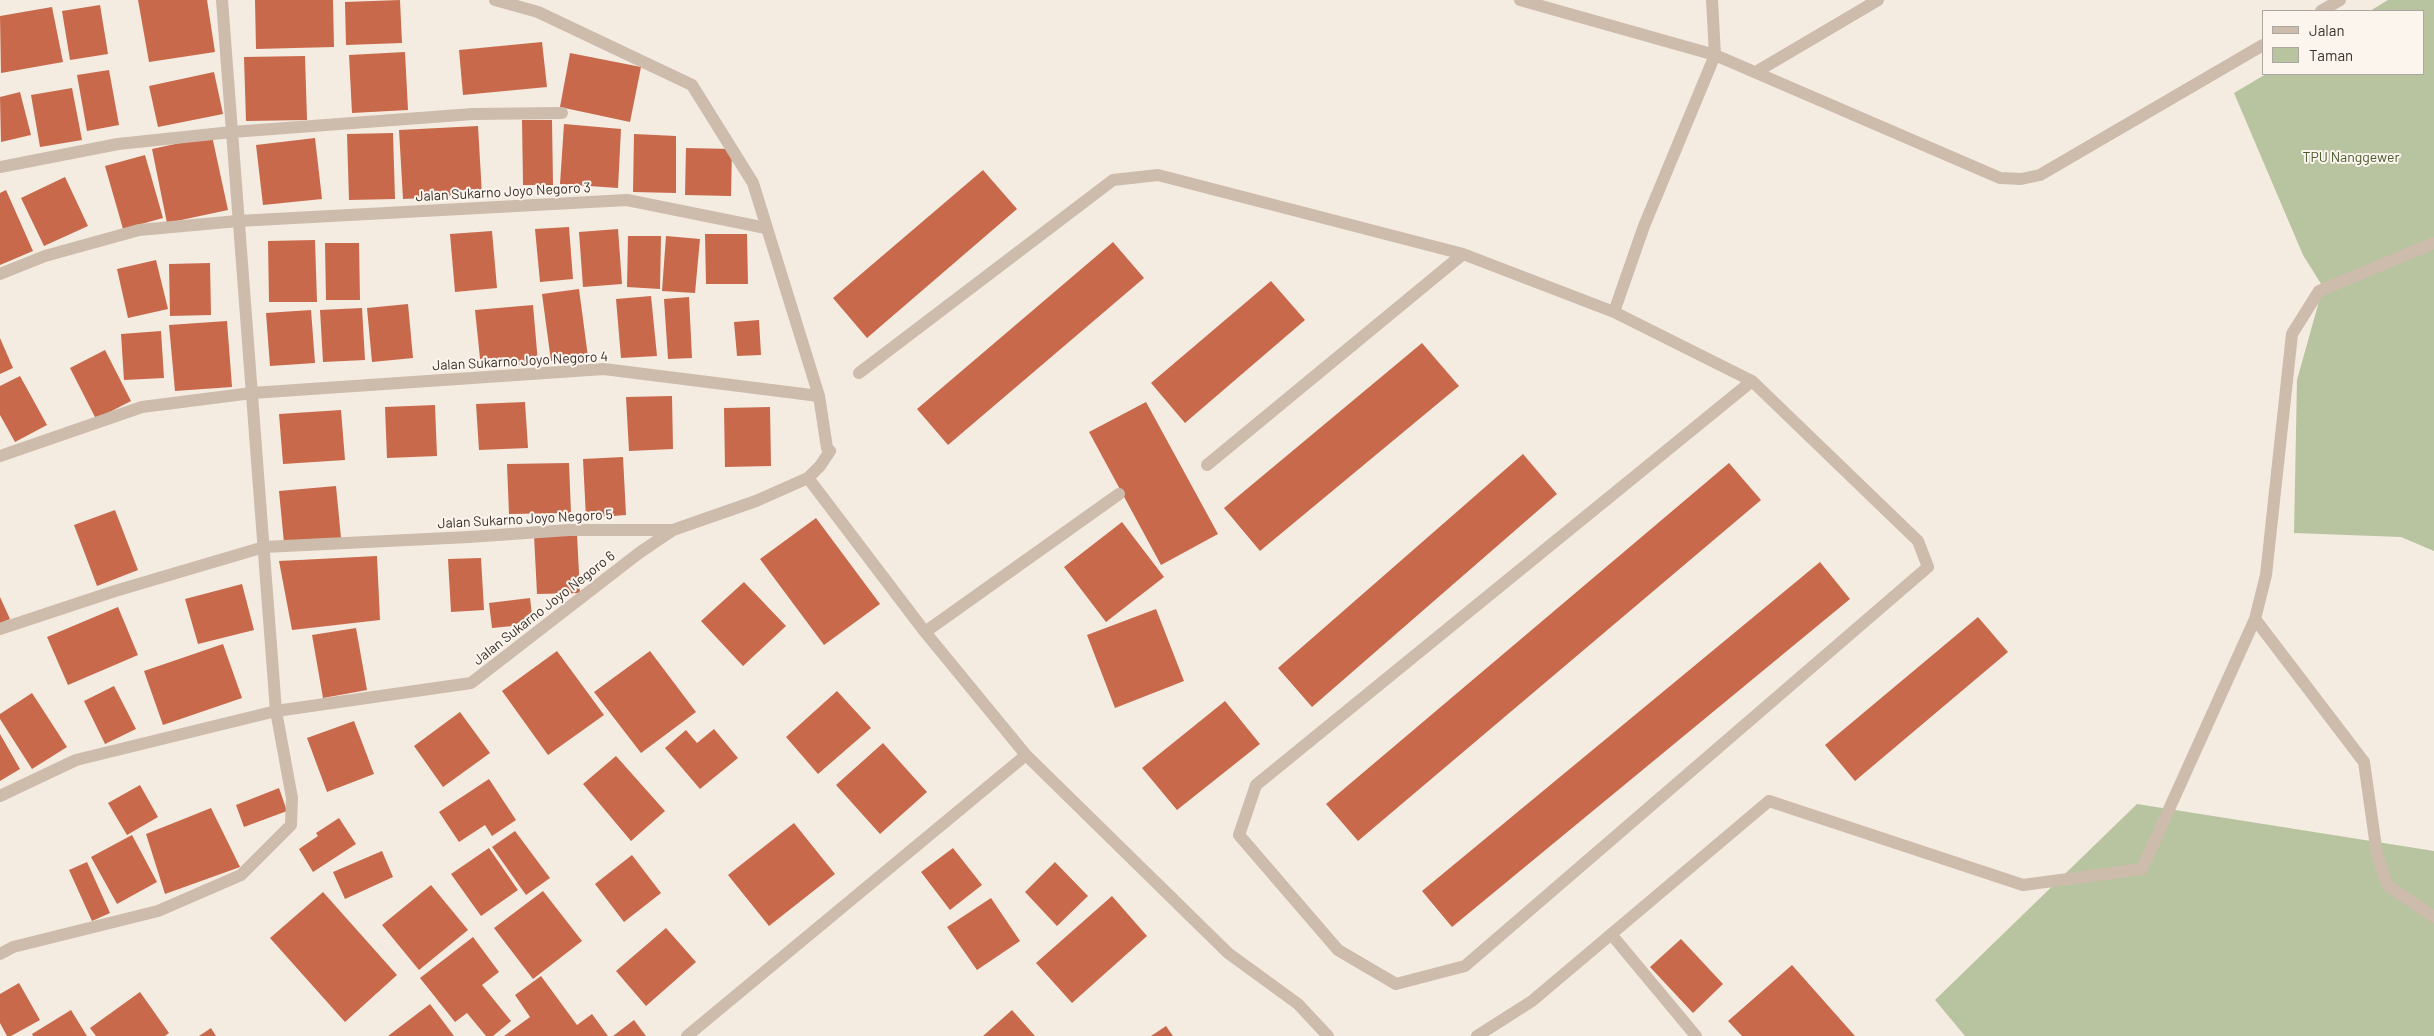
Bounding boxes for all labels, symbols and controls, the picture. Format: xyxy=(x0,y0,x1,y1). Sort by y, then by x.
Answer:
legend xyxy=(2262,10,2424,75)
text: Jalan xyxy=(2309,21,2345,39)
text: Taman xyxy=(2309,46,2353,64)
park label: TPU Nanggewer xyxy=(2303,149,2399,165)
street label: Jalan Sukarno Joyo Negoro 3 xyxy=(415,179,591,205)
street label: Jalan Sukarno Joyo Negoro 4 xyxy=(432,348,608,374)
street label: Jalan Sukarno Joyo Negoro 5 xyxy=(437,506,613,532)
street label: Jalan Sukarno Joyo Negoro 6 xyxy=(470,547,618,669)

